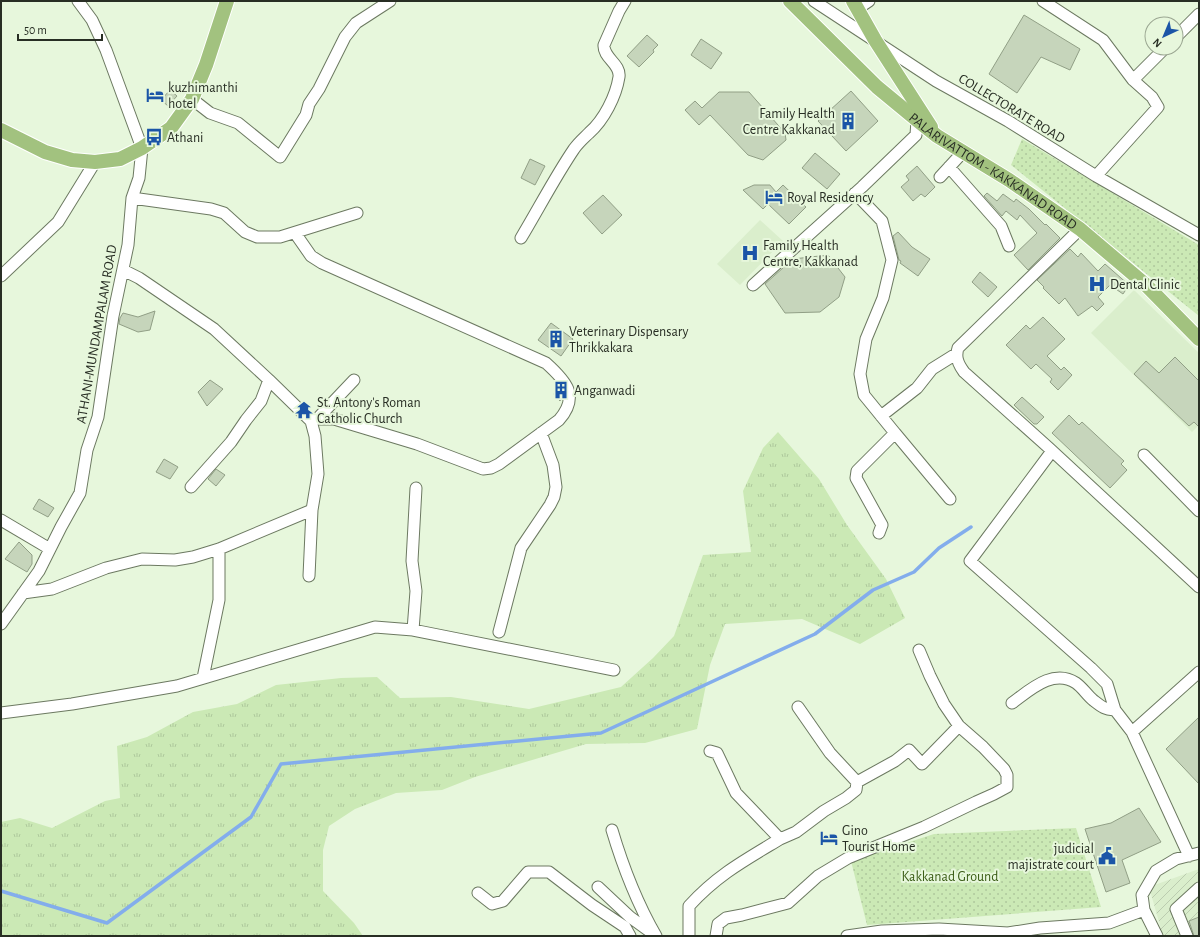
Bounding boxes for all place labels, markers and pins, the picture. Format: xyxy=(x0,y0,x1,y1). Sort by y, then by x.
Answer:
place label: kuzhimanthi hotel xyxy=(168,81,238,111)
hotel icon: kuzhimanthi hotel xyxy=(145,85,165,105)
place label: Family Health Centre Kakkanad xyxy=(743,107,835,137)
building icon: Family Health Centre Kakkanad xyxy=(838,111,858,131)
bus stop icon: Athani xyxy=(144,127,164,147)
place label: Athani xyxy=(167,131,204,145)
hotel icon: Royal Residency xyxy=(764,187,784,207)
place label: Royal Residency xyxy=(787,191,874,205)
place label: Family Health Centre, Kakkanad xyxy=(763,239,858,269)
hospital icon: Family Health Centre, Kakkanad xyxy=(740,243,760,263)
hospital icon: Dental Clinic xyxy=(1087,274,1107,294)
place label: Dental Clinic xyxy=(1110,278,1180,292)
place label: Veterinary Dispensary Thrikkakara xyxy=(569,325,689,355)
building icon: Veterinary Dispensary Thrikkakara xyxy=(546,329,566,349)
building icon: Anganwadi xyxy=(551,380,571,400)
place label: Anganwadi xyxy=(574,384,635,398)
place label: St. Antony's Roman Catholic Church xyxy=(317,396,421,426)
temple icon: St. Antony's Roman Catholic Church xyxy=(294,400,314,420)
place label: Gino Tourist Home xyxy=(842,824,915,854)
hotel icon: Gino Tourist Home xyxy=(819,828,839,848)
place label: judicial majistrate court xyxy=(1007,842,1095,872)
public building icon: judicial majistrate court xyxy=(1097,846,1117,866)

